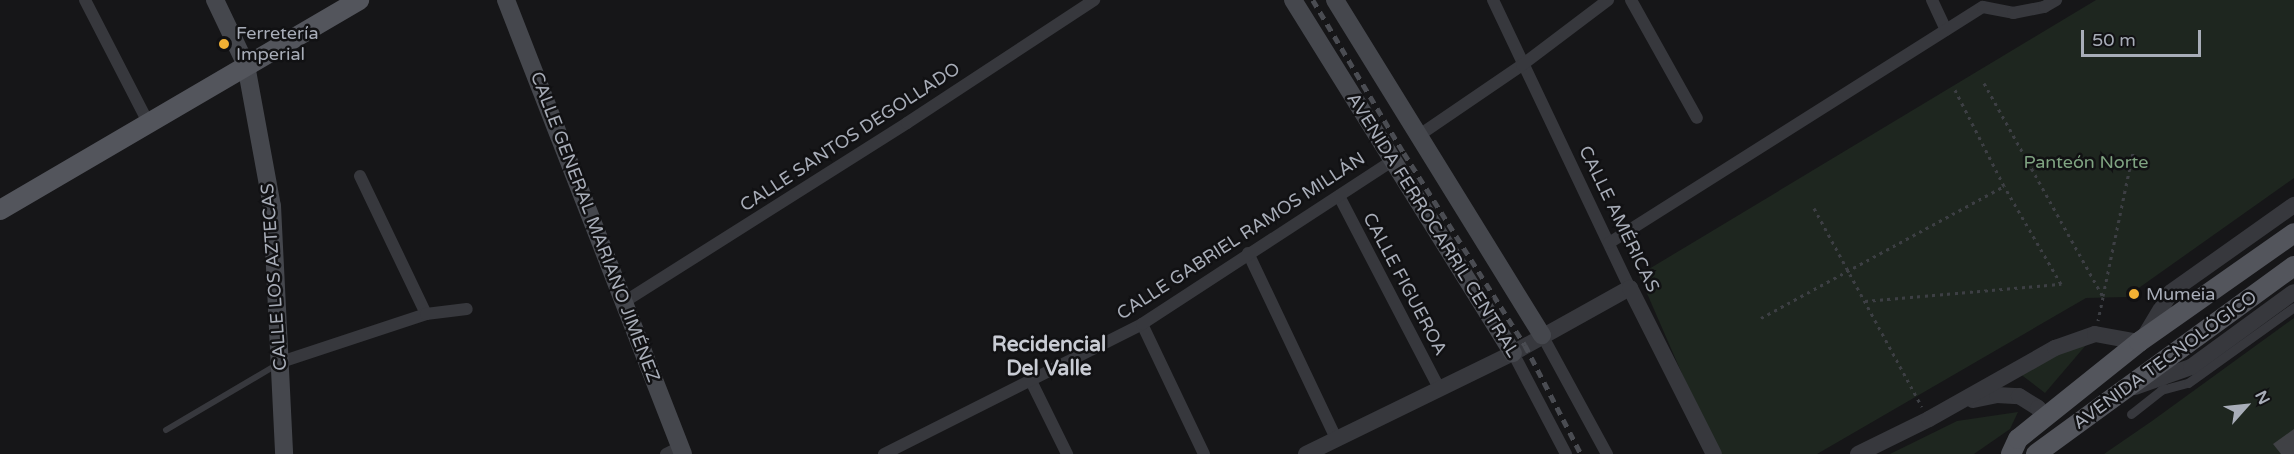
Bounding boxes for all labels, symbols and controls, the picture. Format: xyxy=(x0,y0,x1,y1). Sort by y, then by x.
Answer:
scale bar xyxy=(2084,18,2204,56)
place label: Ferretería Imperial xyxy=(236,23,319,66)
text: 50 m xyxy=(2092,29,2136,51)
marker: Ferretería Imperial xyxy=(217,37,231,51)
street label: CALLE SANTOS DEGOLLADO xyxy=(736,58,964,216)
street label: CALLE GENERAL MARIANO JIMÉNEZ xyxy=(526,69,664,385)
street label: AVENIDA FERROCARRIL CENTRAL xyxy=(1342,89,1524,361)
street label: CALLE AMÉRICAS xyxy=(1574,142,1664,296)
street label: CALLE GABRIEL RAMOS MILLÁN xyxy=(1113,148,1369,324)
park label: Panteón Norte xyxy=(2024,151,2148,173)
street label: CALLE LOS AZTECAS xyxy=(257,183,291,371)
street label: CALLE FIGUEROA xyxy=(1358,209,1452,359)
place label: Mumeia xyxy=(2146,283,2215,305)
street label: AVENIDA TECNOLÓGICO xyxy=(2069,286,2261,434)
marker: Mumeia xyxy=(2127,287,2141,301)
district label: Recidencial Del Valle xyxy=(992,332,1106,382)
north arrow xyxy=(2216,376,2276,436)

